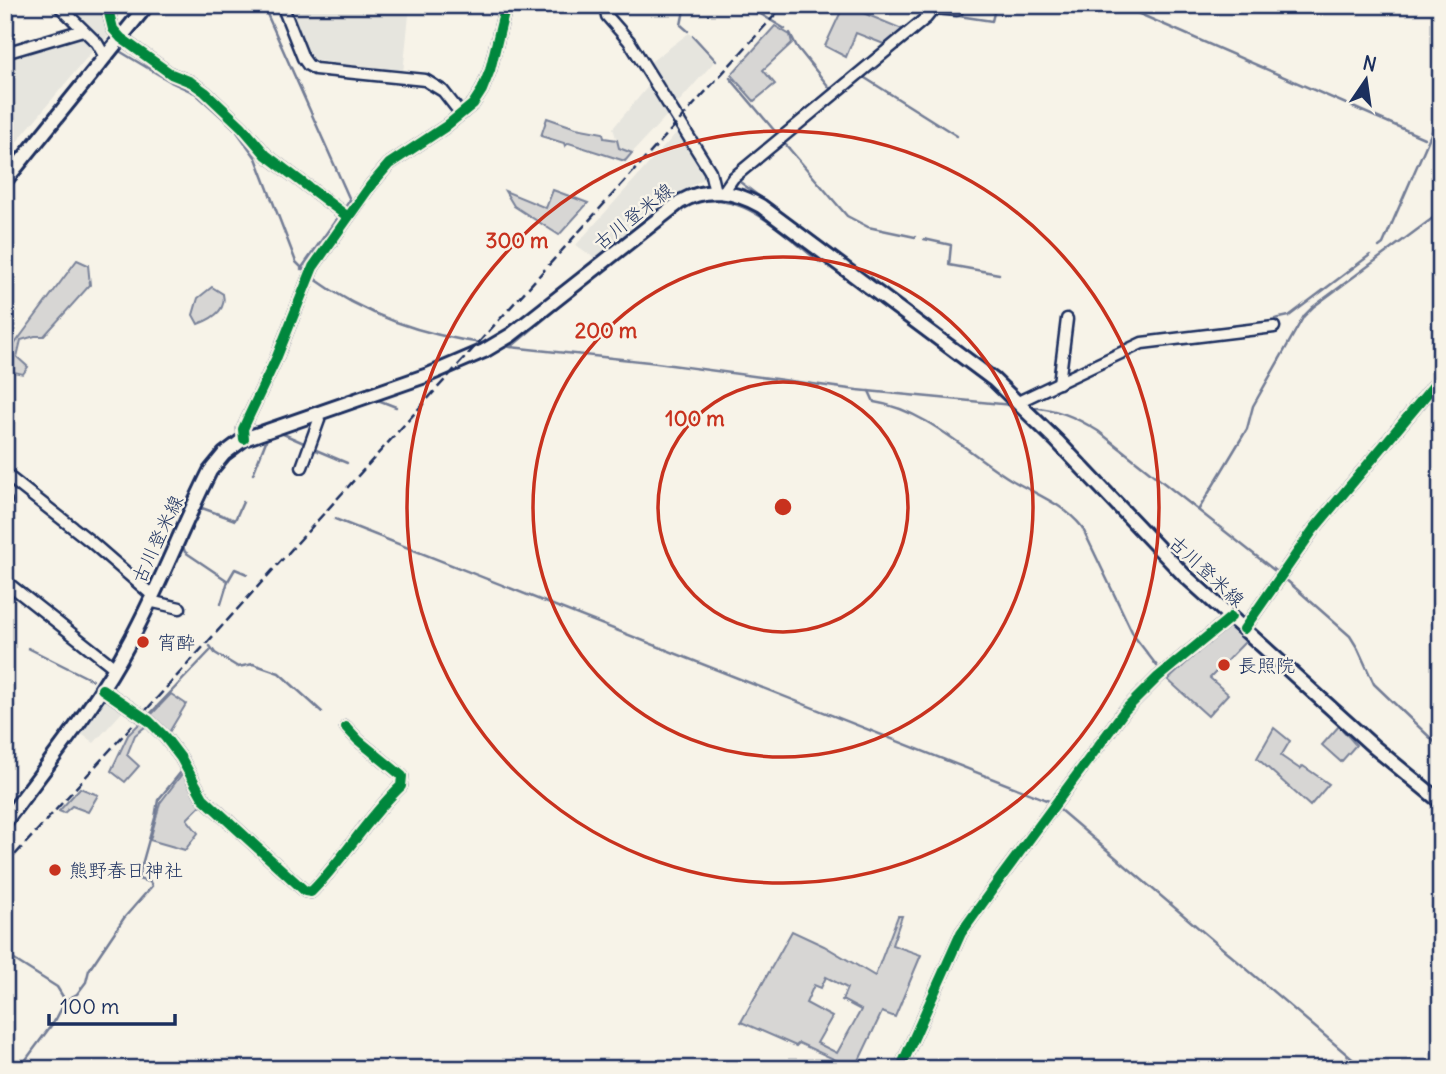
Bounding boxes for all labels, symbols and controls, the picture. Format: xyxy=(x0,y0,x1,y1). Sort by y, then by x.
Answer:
north arrow xyxy=(1330,46,1400,116)
text: N xyxy=(1361,50,1379,77)
street label: 古川登米線 xyxy=(588,177,678,255)
text: 300 m xyxy=(486,227,549,254)
text: 200 m xyxy=(575,317,638,344)
text: 100 m xyxy=(665,405,725,432)
street label: 古川登米線 xyxy=(126,491,188,587)
centre of rings xyxy=(771,495,795,519)
street label: 古川登米線 xyxy=(1164,530,1250,612)
place label: 宵酔 xyxy=(157,630,195,654)
marker: 宵酔 xyxy=(135,634,151,650)
place label: 長照院 xyxy=(1238,653,1295,677)
marker: 長照院 xyxy=(1216,657,1232,673)
place label: 熊野春日神社 xyxy=(69,858,183,882)
marker: 熊野春日神社 xyxy=(47,862,63,878)
scale bar xyxy=(49,983,175,1027)
text: 100 m xyxy=(60,993,119,1020)

